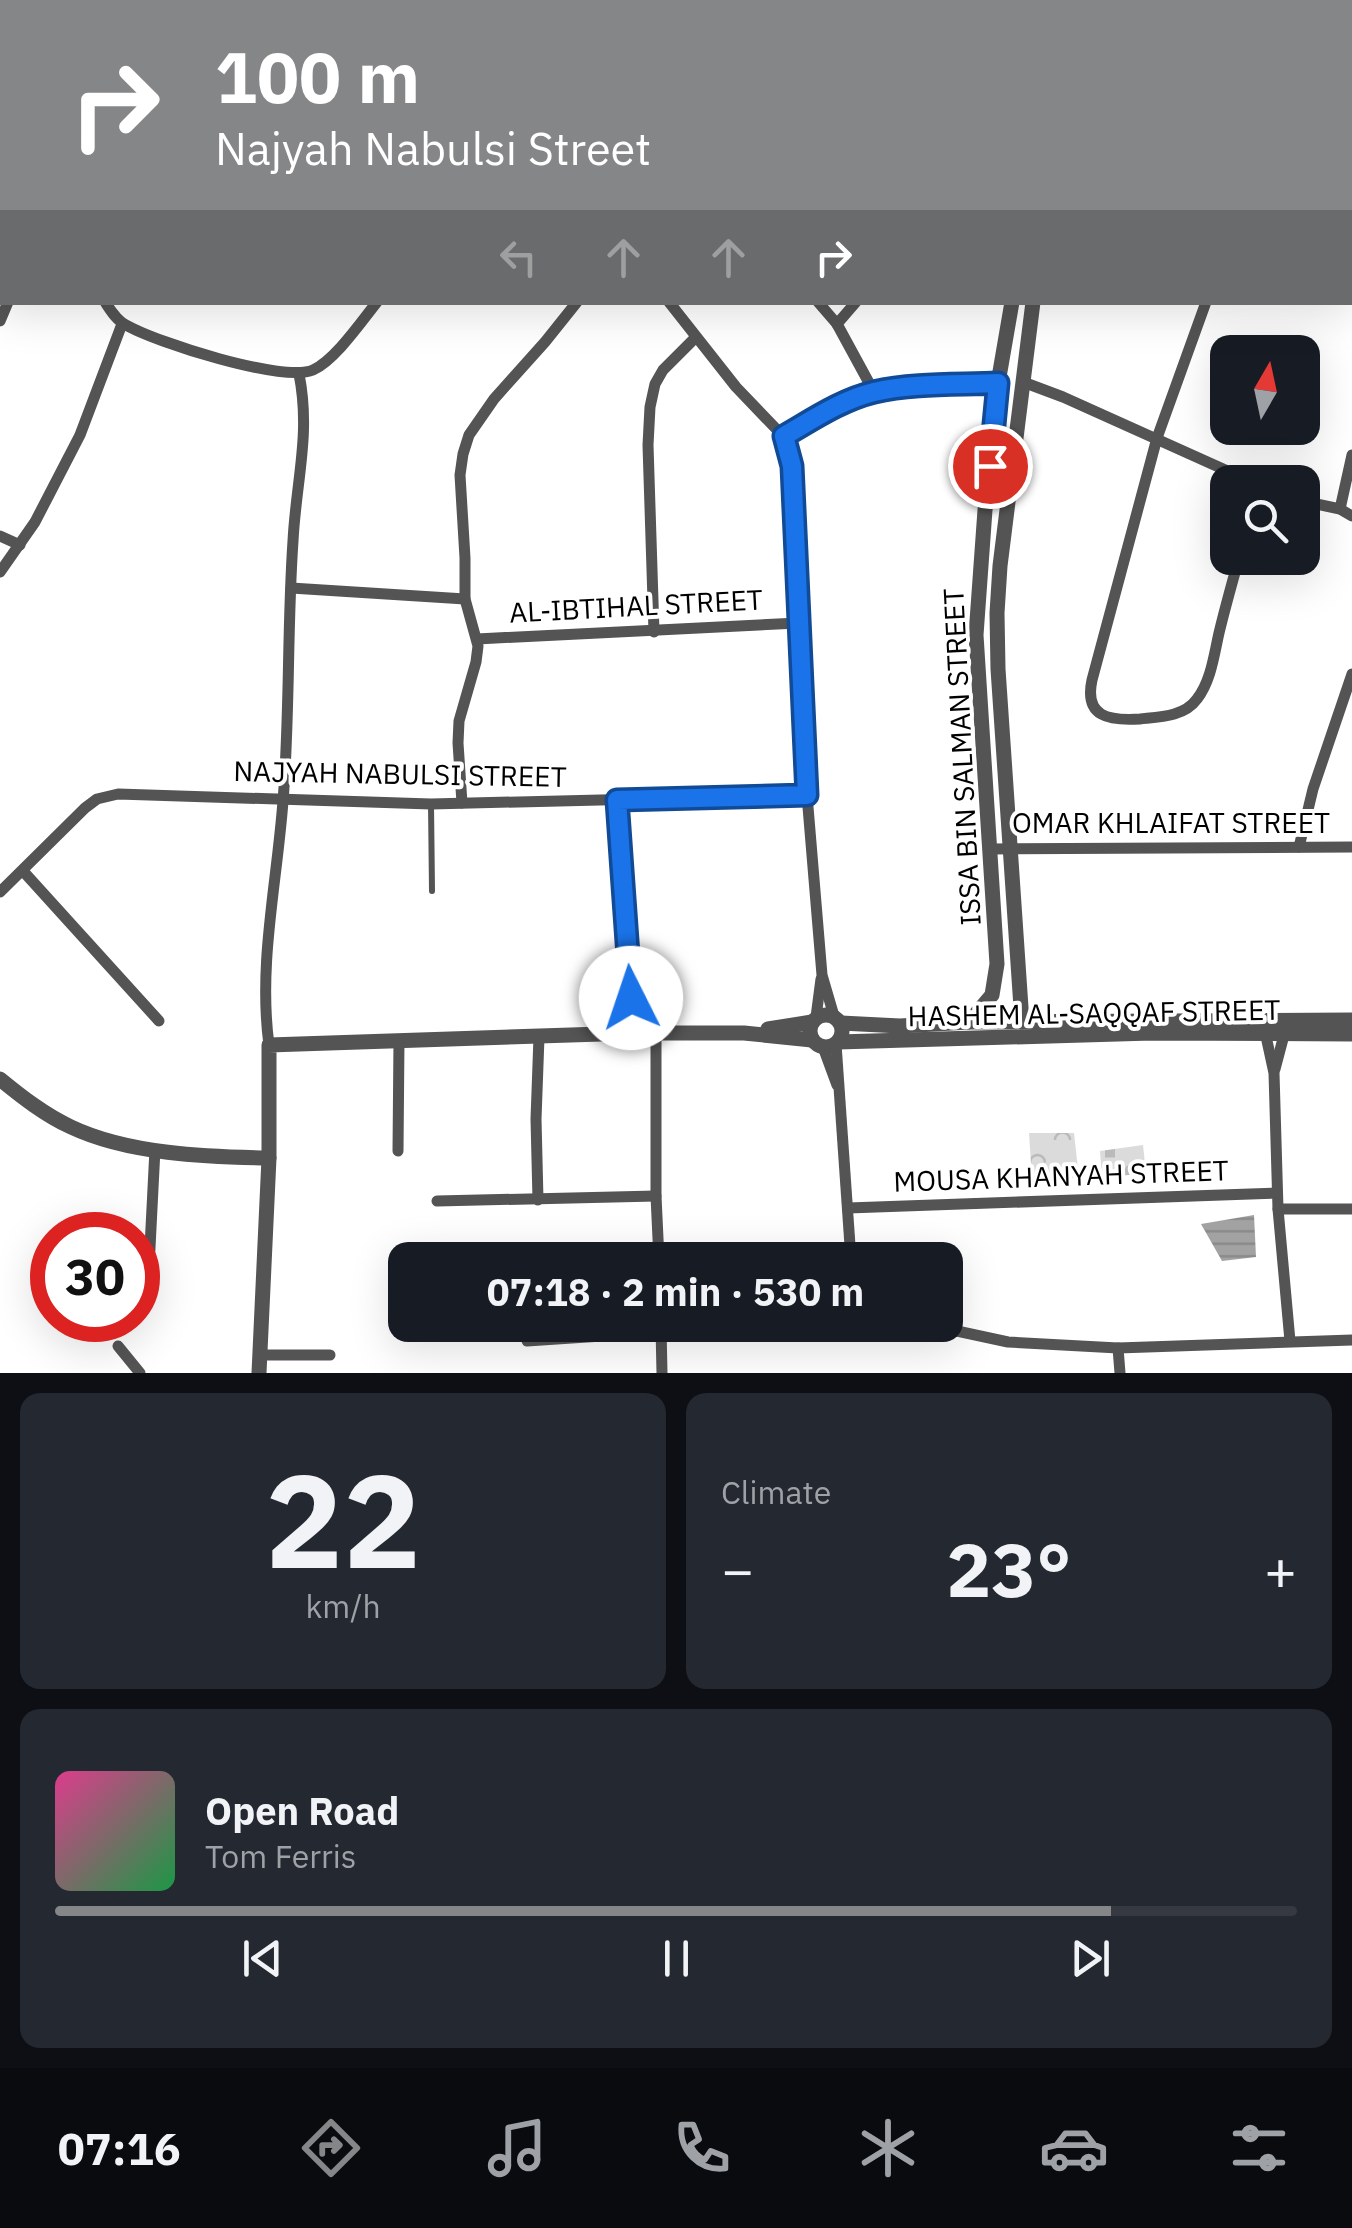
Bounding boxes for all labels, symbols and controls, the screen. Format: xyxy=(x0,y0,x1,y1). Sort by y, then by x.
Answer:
text: 100 m xyxy=(215,31,420,122)
icon: right xyxy=(50,40,180,170)
text: Najyah Nabulsi Street xyxy=(215,119,651,177)
icon: left xyxy=(491,230,546,285)
icon: ahead xyxy=(596,230,651,285)
icon: ahead xyxy=(701,230,756,285)
icon: right xyxy=(806,230,861,285)
north arrow xyxy=(1210,335,1320,445)
map controls xyxy=(1210,335,1320,575)
pin xyxy=(948,424,1033,509)
icon: arrive xyxy=(963,439,1018,494)
button: search xyxy=(1210,465,1320,575)
street label: AL-IBTIHAL STREET xyxy=(508,580,764,631)
street label: ISSA BIN SALMAN STREET xyxy=(934,587,989,927)
street label: NAJYAH NABULSI STREET xyxy=(233,752,567,795)
street label: OMAR KHLAIFAT STREET xyxy=(1012,804,1330,841)
position arrow xyxy=(579,946,683,1050)
street label: HASHEM AL-SAQQAF STREET xyxy=(907,991,1281,1034)
street label: MOUSA KHANYAH STREET xyxy=(893,1151,1229,1200)
speed limit sign: 30 xyxy=(30,1212,160,1342)
text: 07:18 · 2 min · 530 m xyxy=(487,1267,864,1316)
text: 22 xyxy=(265,1435,421,1604)
text: Climate xyxy=(721,1471,831,1513)
text: 23° xyxy=(946,1520,1072,1618)
text: − xyxy=(721,1534,754,1605)
text: + xyxy=(1264,1534,1297,1605)
text: km/h xyxy=(305,1585,381,1627)
text: Open Road xyxy=(205,1786,399,1835)
text: Tom Ferris xyxy=(205,1835,356,1877)
icon: previous xyxy=(235,1931,290,1986)
icon: pause xyxy=(649,1931,704,1986)
icon: next xyxy=(1063,1931,1118,1986)
icon: directions xyxy=(296,2113,366,2183)
icon: music xyxy=(482,2113,552,2183)
icon: phone xyxy=(667,2113,737,2183)
icon: climate xyxy=(853,2113,923,2183)
icon: car xyxy=(1039,2113,1109,2183)
icon: filters xyxy=(1224,2113,1294,2183)
text: 07:16 xyxy=(58,2119,181,2177)

